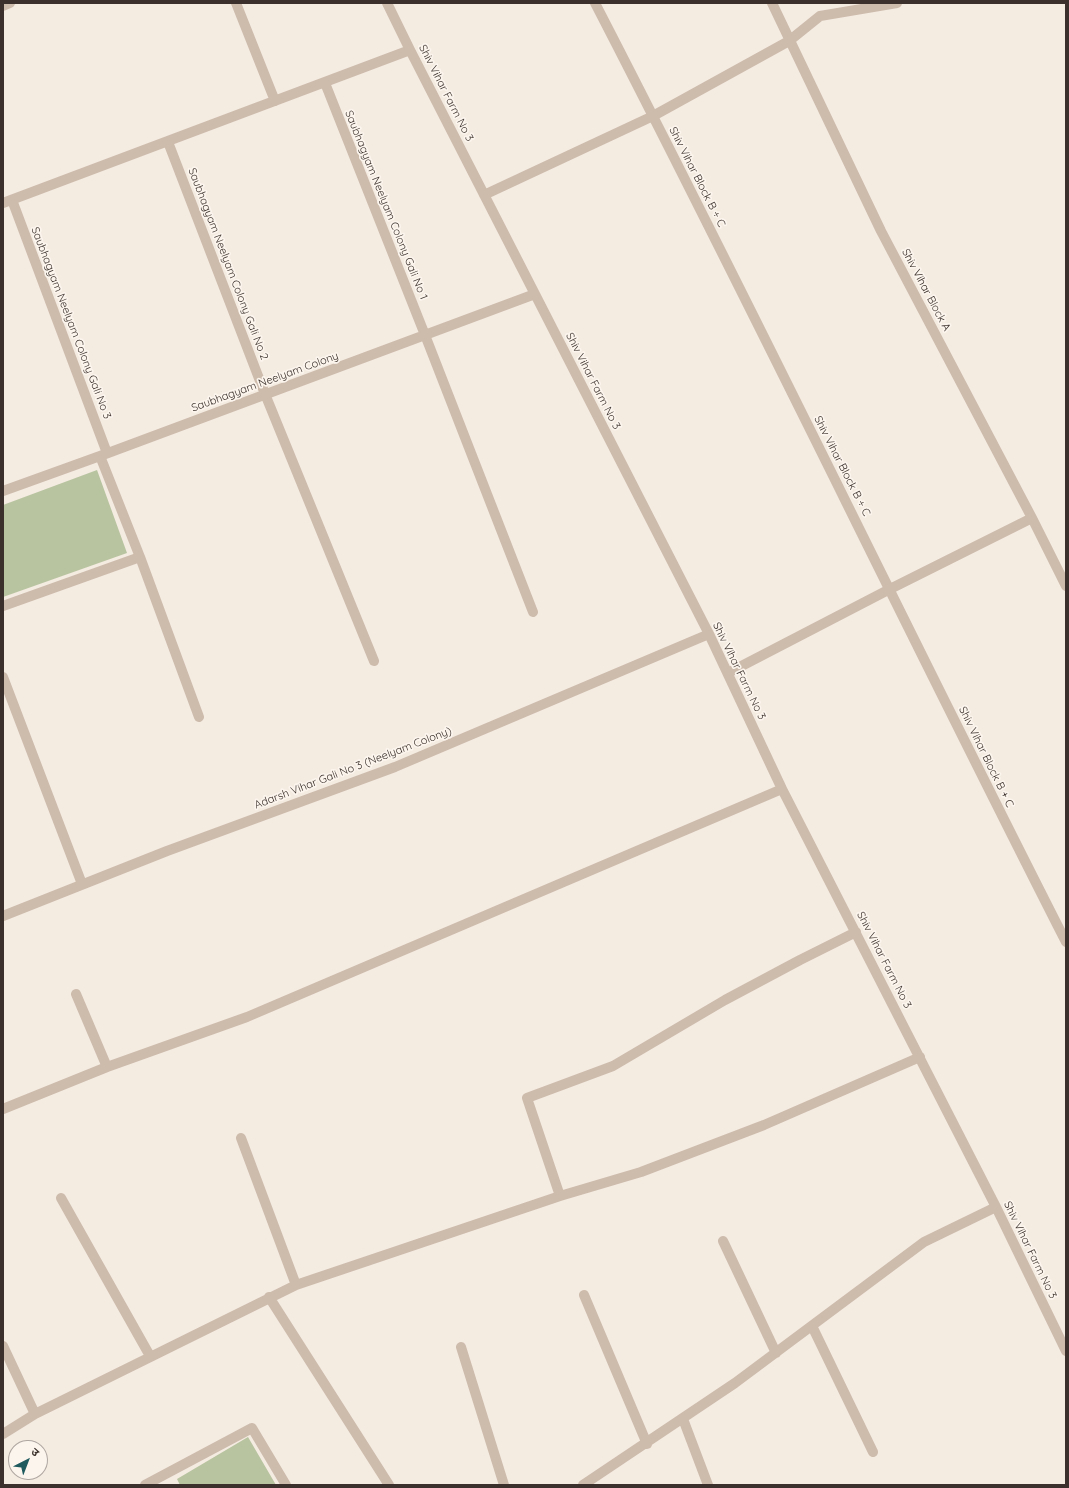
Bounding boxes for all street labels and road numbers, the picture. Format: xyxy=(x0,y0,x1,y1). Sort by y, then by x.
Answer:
street label: Shiv Vihar Farm No 3 xyxy=(416,42,476,144)
street label: Saubhagyam Neelyam Colony Gali No 1 xyxy=(342,109,430,301)
street label: Shiv Vihar Block B + C xyxy=(666,125,728,229)
street label: Saubhagyam Neelyam Colony Gali No 2 xyxy=(185,166,271,362)
street label: Saubhagyam Neelyam Colony Gali No 3 xyxy=(28,225,114,421)
street label: Shiv Vihar Block A xyxy=(899,247,953,333)
street label: Shiv Vihar Farm No 3 xyxy=(563,330,623,432)
street label: Saubhagyam Neelyam Colony xyxy=(190,349,340,415)
street label: Shiv Vihar Block B + C xyxy=(811,414,873,518)
street label: Shiv Vihar Farm No 3 xyxy=(710,620,768,722)
street label: Shiv Vihar Block B + C xyxy=(956,704,1016,810)
street label: Adarsh Vihar Gali No 3 (Neelyam Colony) xyxy=(253,724,453,812)
street label: Shiv Vihar Farm No 3 xyxy=(854,909,914,1011)
street label: Shiv Vihar Farm No 3 xyxy=(1001,1199,1059,1301)

